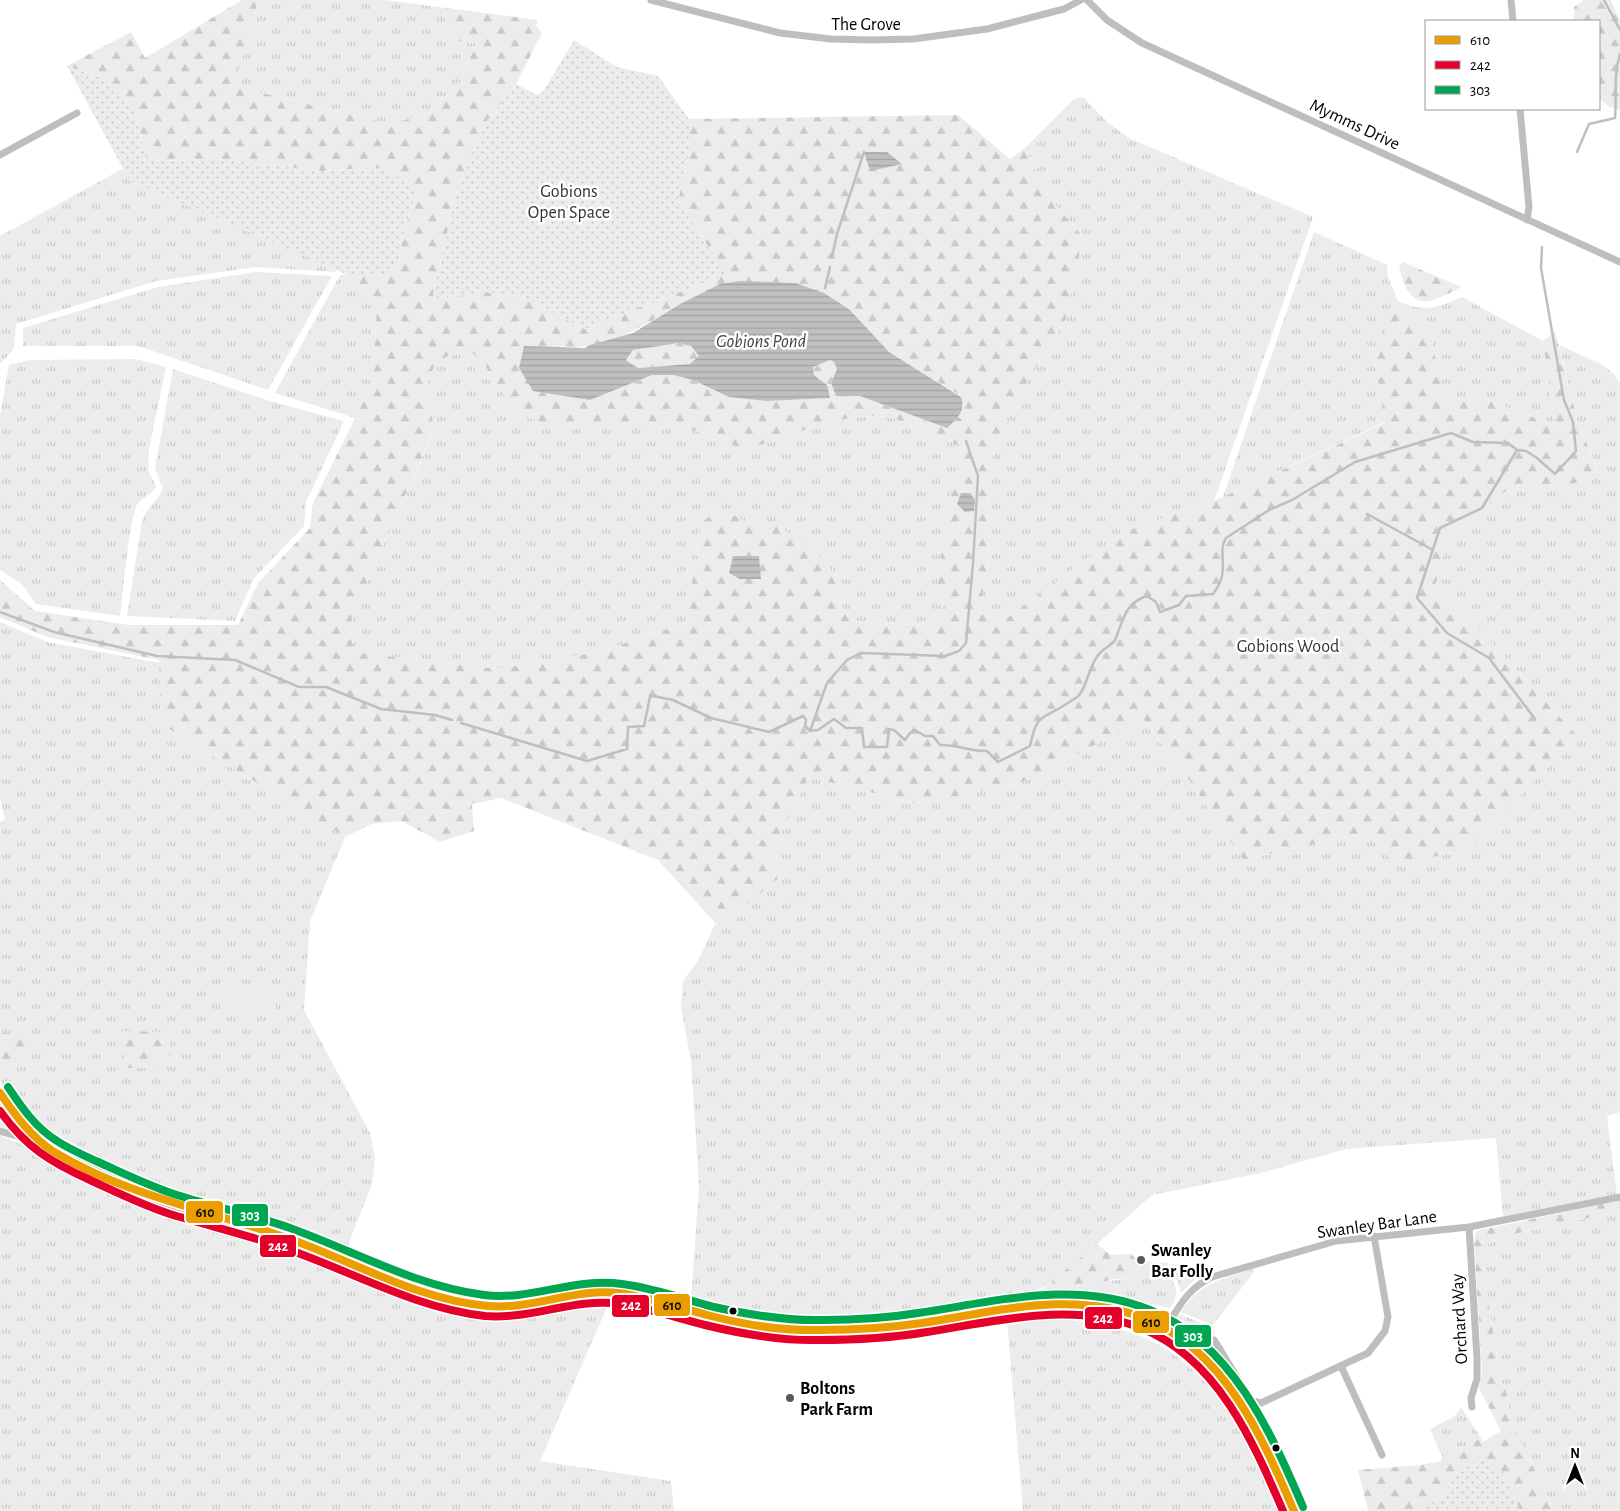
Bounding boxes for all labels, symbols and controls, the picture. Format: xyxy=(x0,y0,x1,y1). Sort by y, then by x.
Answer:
street label: The Grove xyxy=(831,16,901,34)
legend xyxy=(1425,20,1600,110)
text: 610 xyxy=(1470,33,1490,48)
text: 242 xyxy=(1470,58,1491,73)
text: 303 xyxy=(1470,83,1490,98)
street label: Mymms Drive xyxy=(1307,96,1402,154)
park label: Gobions Open Space xyxy=(528,183,610,222)
water label: Gobions Pond xyxy=(716,332,807,351)
park label: Gobions Wood xyxy=(1237,638,1339,656)
line badge: 610 xyxy=(185,1200,224,1224)
line badge: 303 xyxy=(231,1203,269,1227)
text: 610 xyxy=(195,1206,215,1220)
street label: Swanley Bar Lane xyxy=(1316,1208,1438,1242)
text: 303 xyxy=(240,1209,260,1223)
line badge: 242 xyxy=(259,1234,297,1258)
text: 242 xyxy=(268,1240,289,1254)
place label: Swanley Bar Folly xyxy=(1151,1242,1214,1281)
marker: Swanley Bar Folly xyxy=(1135,1254,1147,1266)
street label: Orchard Way xyxy=(1449,1273,1471,1365)
line badge: 610 xyxy=(653,1293,691,1317)
line badge: 242 xyxy=(611,1294,650,1318)
text: 242 xyxy=(621,1299,642,1313)
text: 610 xyxy=(662,1299,682,1313)
unlabelled marker xyxy=(728,1306,738,1316)
line badge: 242 xyxy=(1084,1306,1123,1330)
line badge: 610 xyxy=(1132,1310,1170,1334)
text: 242 xyxy=(1093,1312,1114,1326)
text: 610 xyxy=(1141,1316,1161,1330)
line badge: 303 xyxy=(1174,1324,1212,1348)
text: 303 xyxy=(1183,1330,1203,1344)
place label: Boltons Park Farm xyxy=(800,1380,873,1419)
marker: Boltons Park Farm xyxy=(784,1392,796,1404)
north arrow xyxy=(1550,1441,1600,1491)
unlabelled marker xyxy=(1271,1443,1281,1453)
text: N xyxy=(1570,1447,1580,1461)

